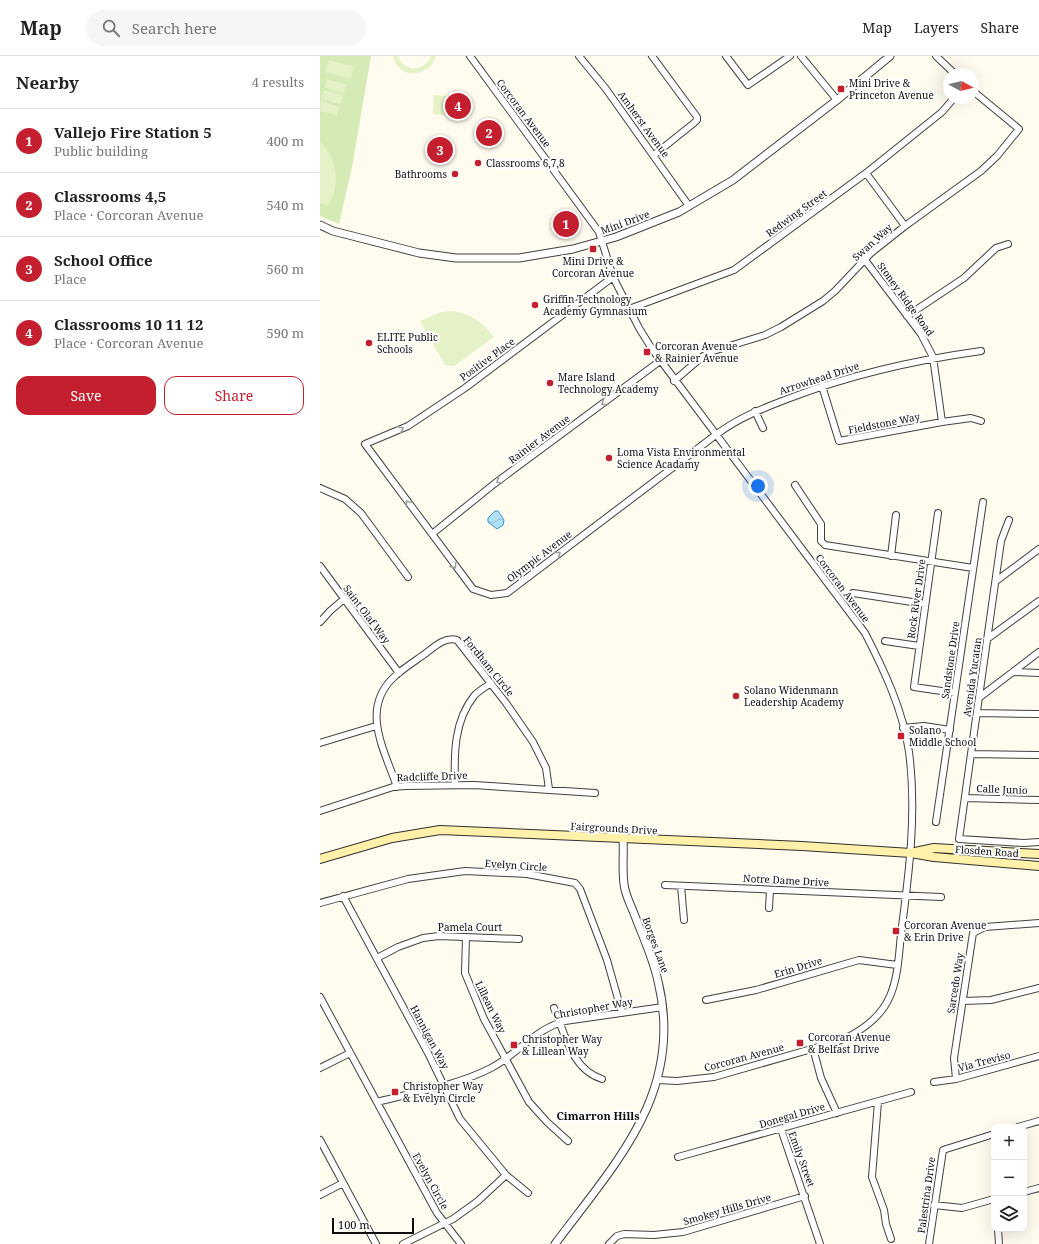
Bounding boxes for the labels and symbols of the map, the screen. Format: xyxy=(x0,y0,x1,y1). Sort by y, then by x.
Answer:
north arrow xyxy=(943,68,979,104)
street label: Corcoran Avenue xyxy=(494,76,554,150)
place label: Mini Drive & Princeton Avenue xyxy=(849,76,934,102)
marker: Mini Drive & Princeton Avenue xyxy=(836,84,846,94)
street label: Amherst Avenue xyxy=(615,88,673,160)
pin: 4 xyxy=(445,91,471,121)
pin: 2 xyxy=(476,118,502,148)
pin: 3 xyxy=(427,135,453,165)
place label: Classrooms 6,7,8 xyxy=(486,156,565,170)
marker: Classrooms 6,7,8 xyxy=(473,158,483,168)
place label: Bathrooms xyxy=(395,167,447,181)
marker: Bathrooms xyxy=(450,169,460,179)
street label: Redwing Street xyxy=(763,186,830,240)
street label: Mini Drive xyxy=(599,207,651,237)
pin: 1 xyxy=(553,209,579,239)
street label: Swan Way xyxy=(849,220,895,264)
marker: Mini Drive & Corcoran Avenue xyxy=(588,244,598,254)
place label: Mini Drive & Corcoran Avenue xyxy=(552,254,634,280)
street label: Stoney Ridge Road xyxy=(874,259,938,339)
place label: Griffin Technology Academy Gymnasium xyxy=(543,292,648,318)
marker: Griffin Technology Academy Gymnasium xyxy=(530,300,540,310)
place label: ELITE Public Schools xyxy=(377,330,438,356)
street label: Positive Place xyxy=(457,334,517,384)
marker: ELITE Public Schools xyxy=(364,338,374,348)
place label: Corcoran Avenue & Rainier Avenue xyxy=(655,339,738,365)
marker: Corcoran Avenue & Rainier Avenue xyxy=(642,347,652,357)
street label: Arrowhead Drive xyxy=(777,358,861,398)
place label: Mare Island Technology Academy xyxy=(558,370,659,396)
marker: Mare Island Technology Academy xyxy=(545,378,555,388)
one-way arrow xyxy=(601,398,608,405)
street label: Fieldstone Way xyxy=(847,409,921,437)
street label: Rainier Avenue xyxy=(505,411,573,467)
one-way arrow xyxy=(396,426,404,434)
place label: Loma Vista Environmental Science Acadamy xyxy=(617,445,745,471)
marker: Loma Vista Environmental Science Acadamy xyxy=(604,453,614,463)
one-way arrow xyxy=(496,476,503,484)
your location xyxy=(748,476,768,496)
one-way arrow xyxy=(406,500,413,507)
street label: Olympic Avenue xyxy=(504,527,574,585)
street label: Corcoran Avenue xyxy=(813,551,873,625)
one-way arrow xyxy=(554,552,561,559)
street label: Rock River Drive xyxy=(903,558,929,640)
one-way arrow xyxy=(449,562,457,569)
street label: Saint Olaf Way xyxy=(340,582,394,646)
street label: Sandstone Drive xyxy=(938,620,962,700)
street label: Fordham Circle xyxy=(460,633,518,699)
street label: Avenida Yucatan xyxy=(959,636,985,718)
place label: Solano Widenmann Leadership Academy xyxy=(744,683,844,709)
marker: Solano Widenmann Leadership Academy xyxy=(731,691,741,701)
place label: Solano Middle School xyxy=(909,723,976,749)
marker: Solano Middle School xyxy=(896,731,906,741)
street label: Radcliffe Drive xyxy=(396,768,468,784)
street label: Calle Junio xyxy=(976,781,1028,797)
street label: Fairgrounds Drive xyxy=(570,819,658,837)
street label: Flosden Road xyxy=(955,842,1019,860)
street label: Evelyn Circle xyxy=(484,856,548,874)
street label: Notre Dame Drive xyxy=(743,871,829,889)
street label: Borges Lane xyxy=(639,915,673,975)
place label: Corcoran Avenue & Erin Drive xyxy=(904,918,986,944)
street label: Pamela Court xyxy=(438,920,503,934)
marker: Corcoran Avenue & Erin Drive xyxy=(891,926,901,936)
street label: Sarcedo Way xyxy=(943,951,967,1014)
street label: Erin Drive xyxy=(772,953,824,981)
street label: Lillean Way xyxy=(472,979,510,1036)
street label: Christopher Way xyxy=(552,994,634,1022)
street label: Hannigan Way xyxy=(407,1003,453,1072)
place label: Corcoran Avenue & Belfast Drive xyxy=(808,1030,890,1056)
place label: Christopher Way & Lillean Way xyxy=(522,1032,603,1058)
marker: Corcoran Avenue & Belfast Drive xyxy=(795,1038,805,1048)
marker: Christopher Way & Lillean Way xyxy=(509,1040,519,1050)
street label: Corcoran Avenue xyxy=(702,1040,786,1074)
street label: Via Treviso xyxy=(956,1047,1012,1075)
place label: Christopher Way & Evelyn Circle xyxy=(403,1079,484,1105)
marker: Christopher Way & Evelyn Circle xyxy=(390,1087,400,1097)
street label: Donegal Drive xyxy=(757,1099,827,1131)
district label: Cimarron Hills xyxy=(556,1108,640,1123)
street label: Emily Street xyxy=(785,1129,819,1189)
street label: Evelyn Circle xyxy=(410,1150,452,1212)
street label: Palestrina Drive xyxy=(914,1156,938,1234)
street label: Smokey Hills Drive xyxy=(681,1190,773,1228)
scale bar xyxy=(332,1216,414,1235)

